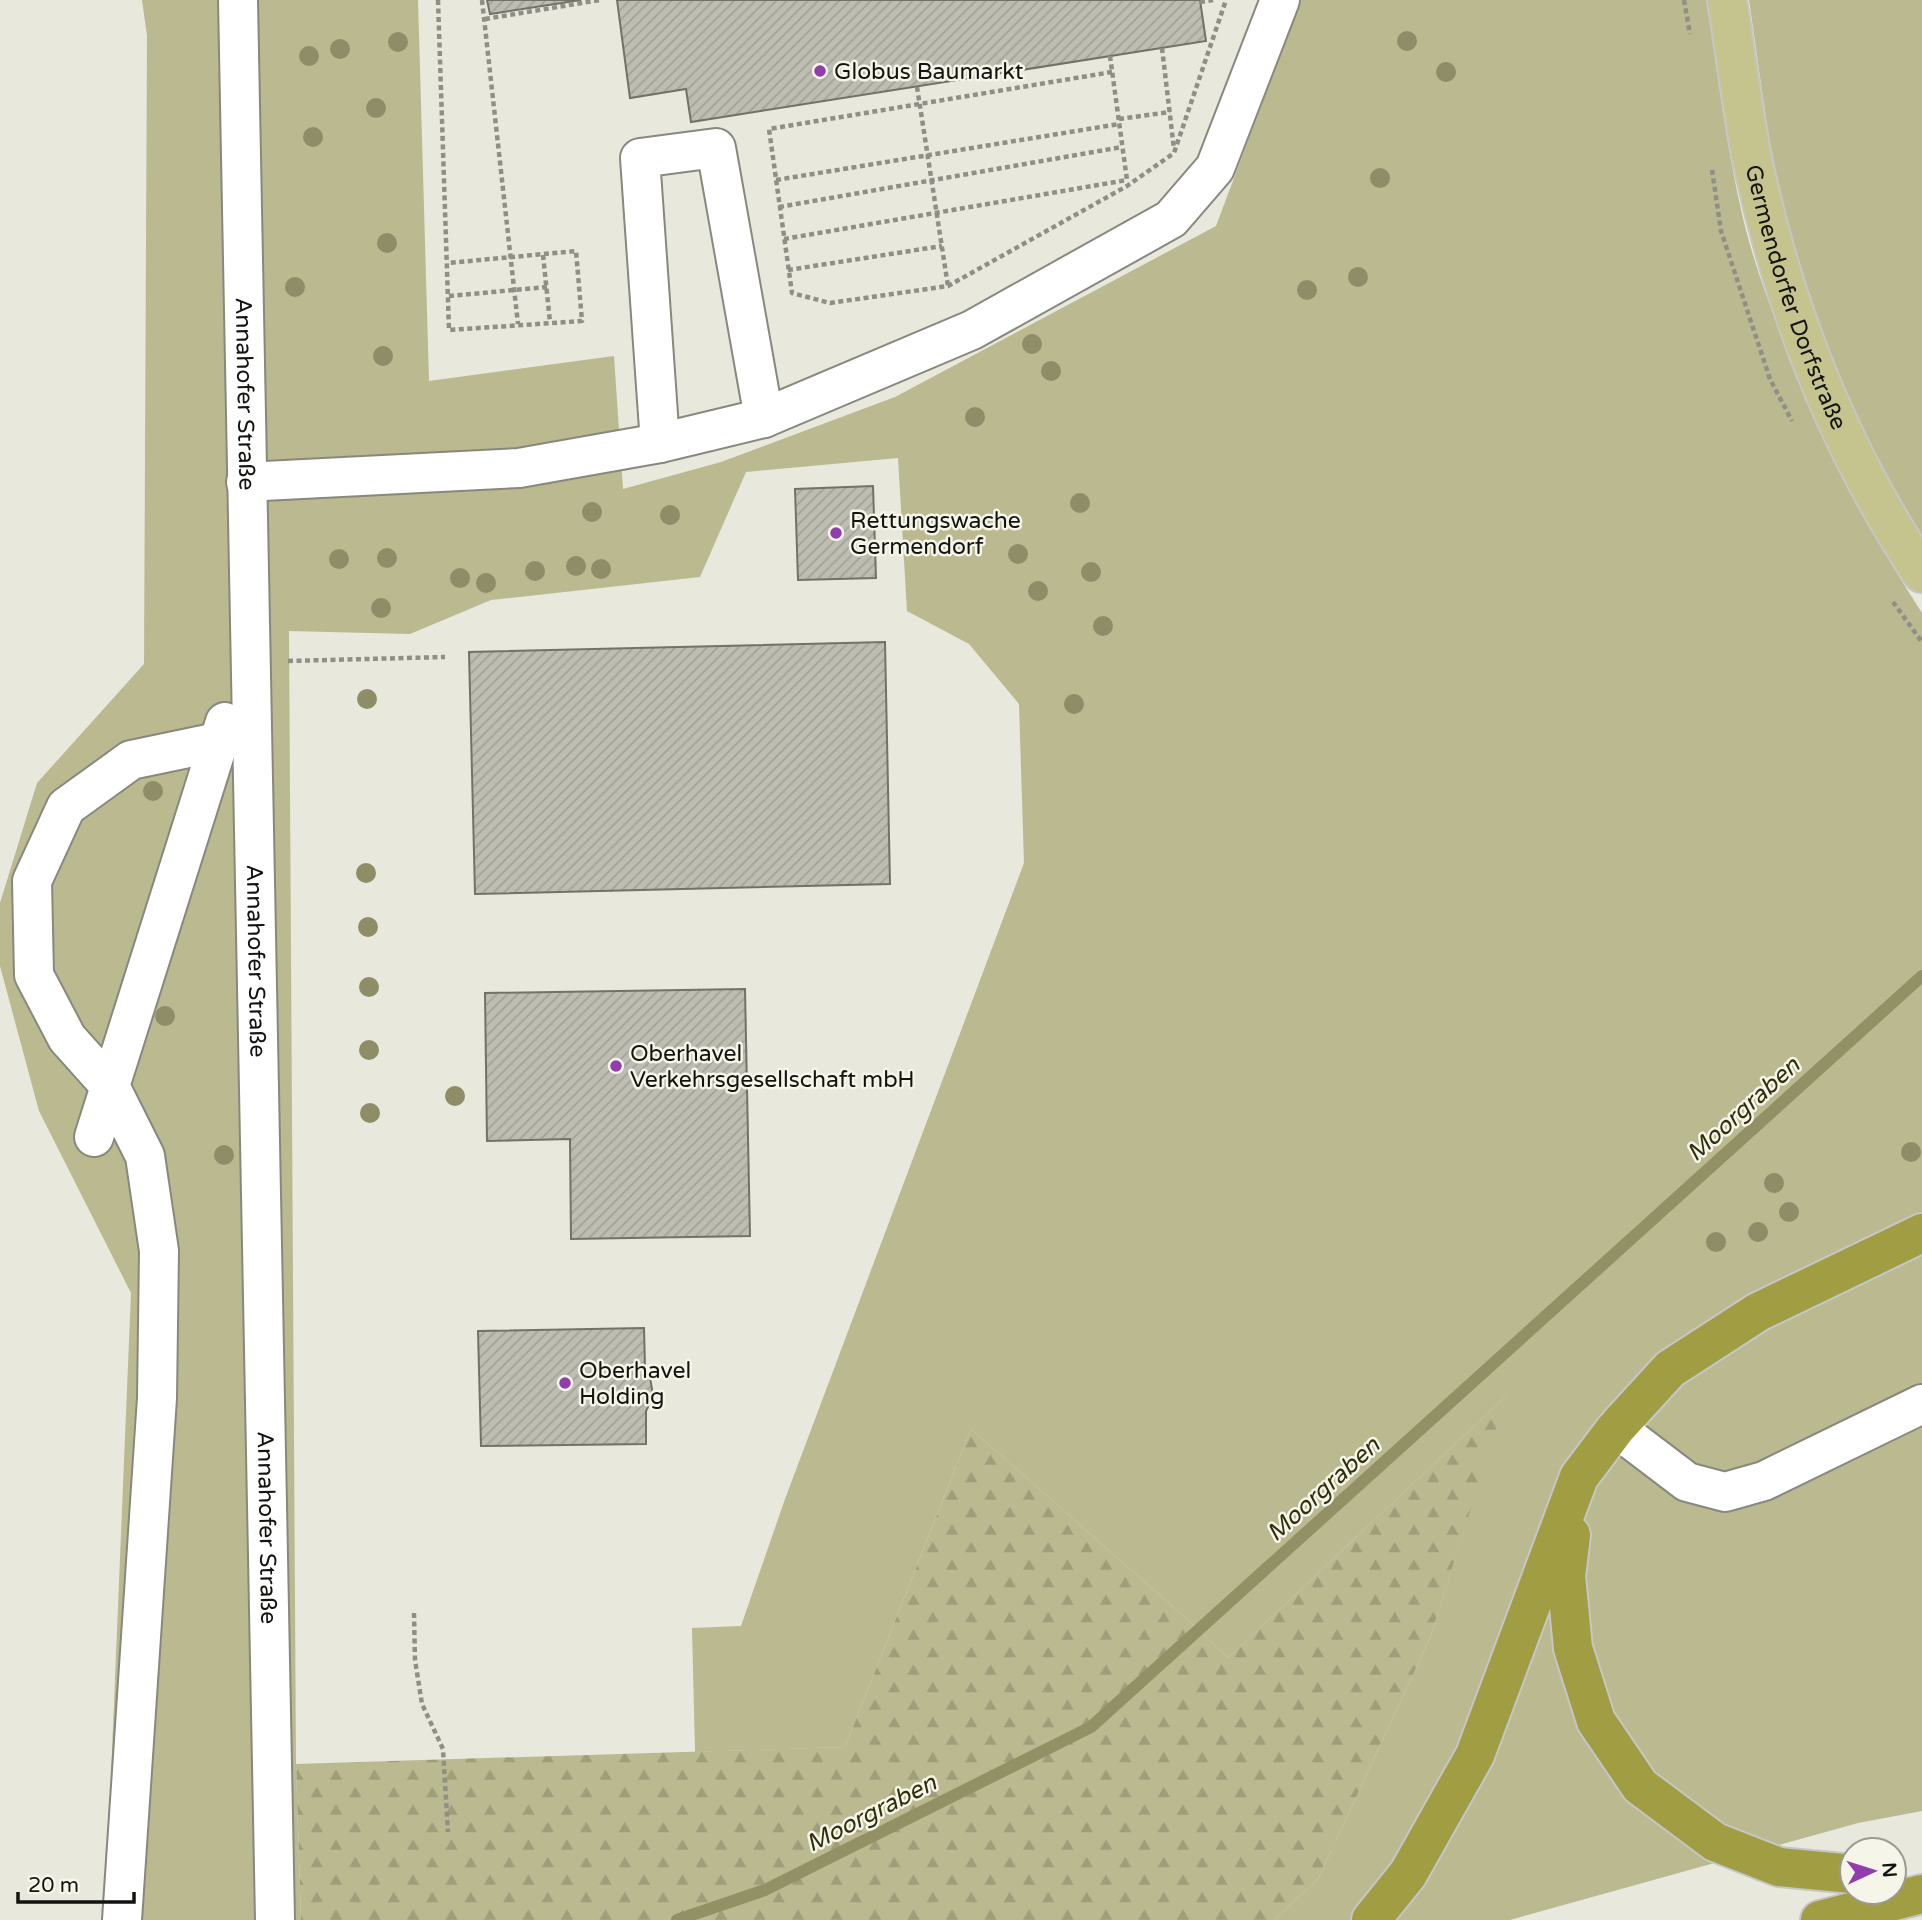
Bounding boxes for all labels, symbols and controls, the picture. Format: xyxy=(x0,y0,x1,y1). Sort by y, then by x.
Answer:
place label: Globus Baumarkt xyxy=(834,58,1024,86)
marker: Globus Baumarkt xyxy=(812,63,828,79)
street label: Germendorfer Dorfstraße xyxy=(1739,162,1853,434)
street label: Annahofer Straße xyxy=(229,297,260,491)
place label: Rettungswache Germendorf xyxy=(850,507,1021,561)
marker: Rettungswache Germendorf xyxy=(828,525,844,541)
street label: Annahofer Straße xyxy=(240,864,271,1058)
place label: Oberhavel Verkehrsgesellschaft mbH xyxy=(630,1040,915,1094)
water label: Moorgraben xyxy=(1681,1050,1807,1168)
marker: Oberhavel Verkehrsgesellschaft mbH xyxy=(608,1058,624,1074)
place label: Oberhavel Holding xyxy=(579,1357,691,1411)
marker: Oberhavel Holding xyxy=(557,1375,573,1391)
water label: Moorgraben xyxy=(1261,1430,1387,1548)
street label: Annahofer Straße xyxy=(251,1431,282,1625)
water label: Moorgraben xyxy=(801,1768,942,1859)
north arrow xyxy=(1838,1836,1908,1906)
scale bar xyxy=(18,1860,133,1904)
text: N xyxy=(1877,1862,1900,1878)
text: 20 m xyxy=(28,1873,79,1898)

